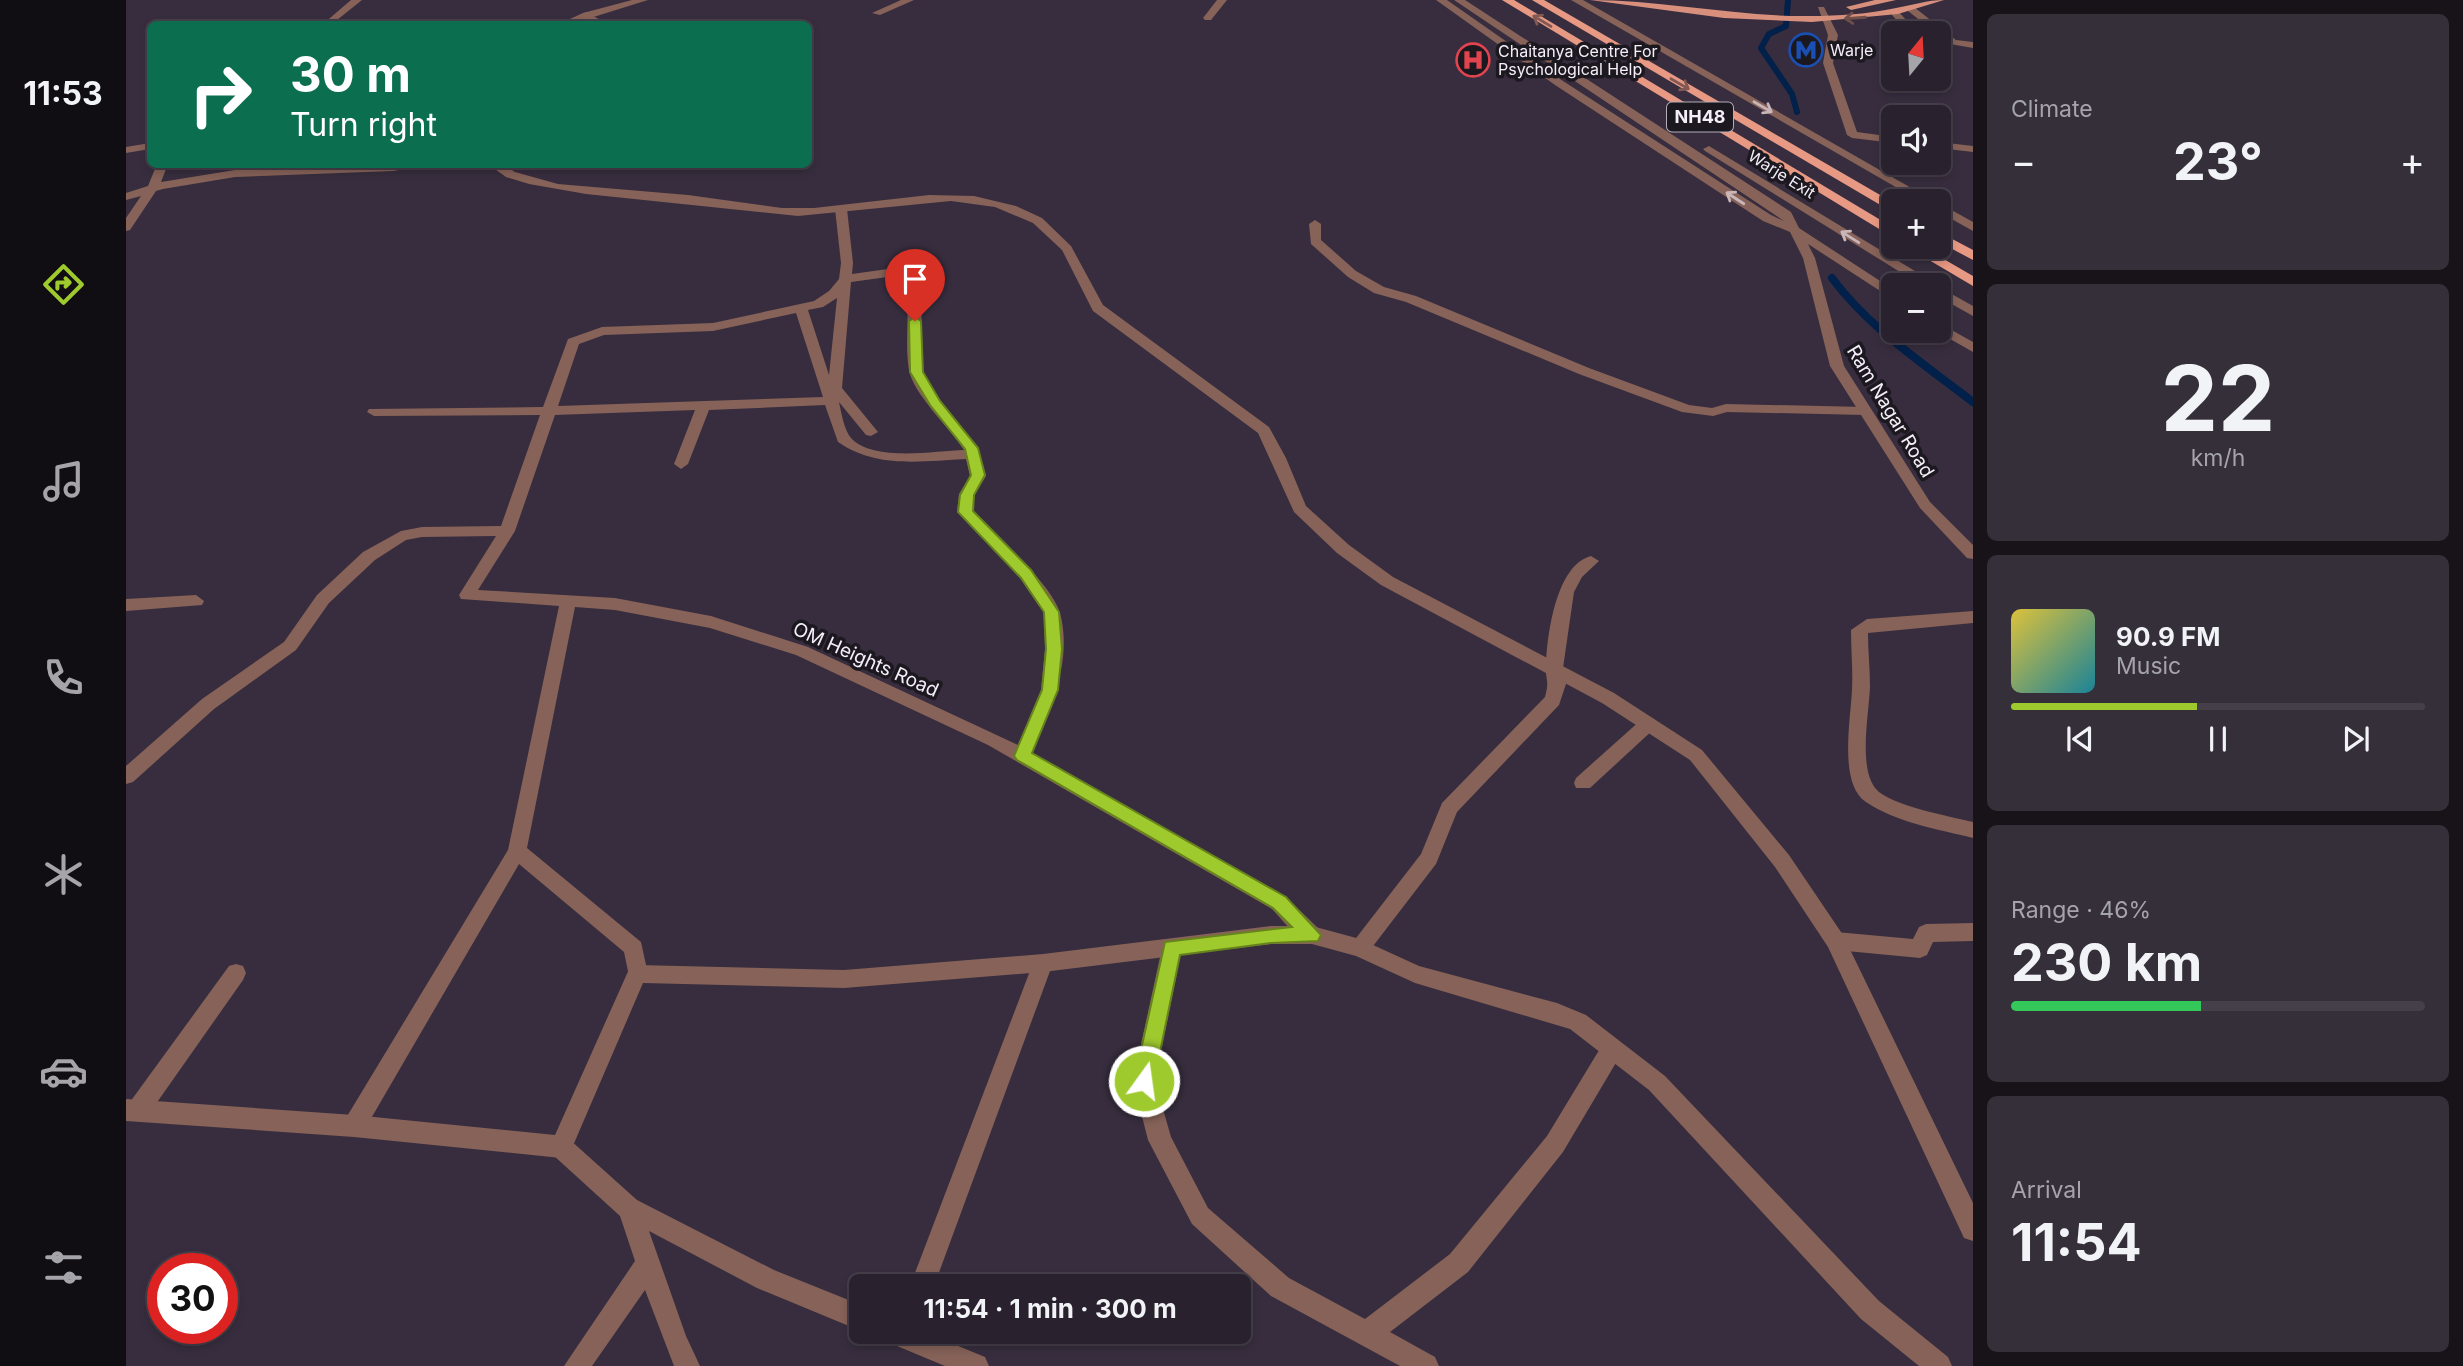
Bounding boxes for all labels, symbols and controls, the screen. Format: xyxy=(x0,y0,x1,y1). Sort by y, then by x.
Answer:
one-way arrow xyxy=(1844,12,1866,25)
one-way arrow xyxy=(1532,14,1552,28)
north arrow xyxy=(1881,21,1951,91)
map controls xyxy=(1881,21,1951,343)
metro station icon: Warje xyxy=(1787,31,1825,69)
place label: Warje xyxy=(1830,40,1873,60)
hospital icon: Chaitanya Centre For Psychological Help xyxy=(1454,41,1492,79)
place label: Chaitanya Centre For Psychological Help xyxy=(1498,41,1658,79)
text: 30 m xyxy=(290,45,411,104)
icon: right xyxy=(175,49,266,140)
text: 11:53 xyxy=(23,74,103,113)
one-way arrow xyxy=(1670,77,1690,91)
text: Climate xyxy=(2011,95,2093,123)
one-way arrow xyxy=(1753,100,1773,114)
road number: NH48 xyxy=(1667,103,1733,132)
text: Turn right xyxy=(290,105,437,144)
button: sound xyxy=(1881,105,1951,175)
text: 23° xyxy=(2173,130,2263,193)
text: − xyxy=(2011,138,2036,184)
text: + xyxy=(2400,138,2425,184)
street label: Warje Exit xyxy=(1745,146,1819,202)
button: + xyxy=(1881,189,1951,259)
one-way arrow xyxy=(1726,190,1746,204)
one-way arrow xyxy=(1841,229,1861,243)
pin xyxy=(885,249,945,321)
icon: directions xyxy=(39,260,88,309)
icon: arrive xyxy=(896,260,934,298)
button: − xyxy=(1881,273,1951,343)
street label: Ram Nagar Road xyxy=(1842,341,1939,482)
text: 22 xyxy=(2161,343,2275,453)
text: km/h xyxy=(2191,444,2245,472)
icon: music xyxy=(39,457,88,506)
street label: OM Heights Road xyxy=(789,617,942,702)
text: 90.9 FM xyxy=(2116,621,2221,652)
text: Music xyxy=(2116,652,2181,680)
icon: phone xyxy=(39,653,88,702)
icon: previous xyxy=(2061,720,2099,758)
icon: pause xyxy=(2199,720,2237,758)
icon: next xyxy=(2337,720,2375,758)
icon: climate xyxy=(39,850,88,899)
text: Range · 46% xyxy=(2011,896,2151,924)
text: 230 km xyxy=(2011,931,2202,994)
position arrow xyxy=(1107,1044,1181,1118)
icon: car xyxy=(39,1047,88,1096)
text: Arrival xyxy=(2011,1176,2082,1204)
text: 11:54 xyxy=(2011,1211,2142,1274)
icon: filters xyxy=(39,1243,88,1292)
speed limit sign: 30 xyxy=(147,1253,238,1344)
text: 11:54 · 1 min · 300 m xyxy=(923,1293,1177,1324)

